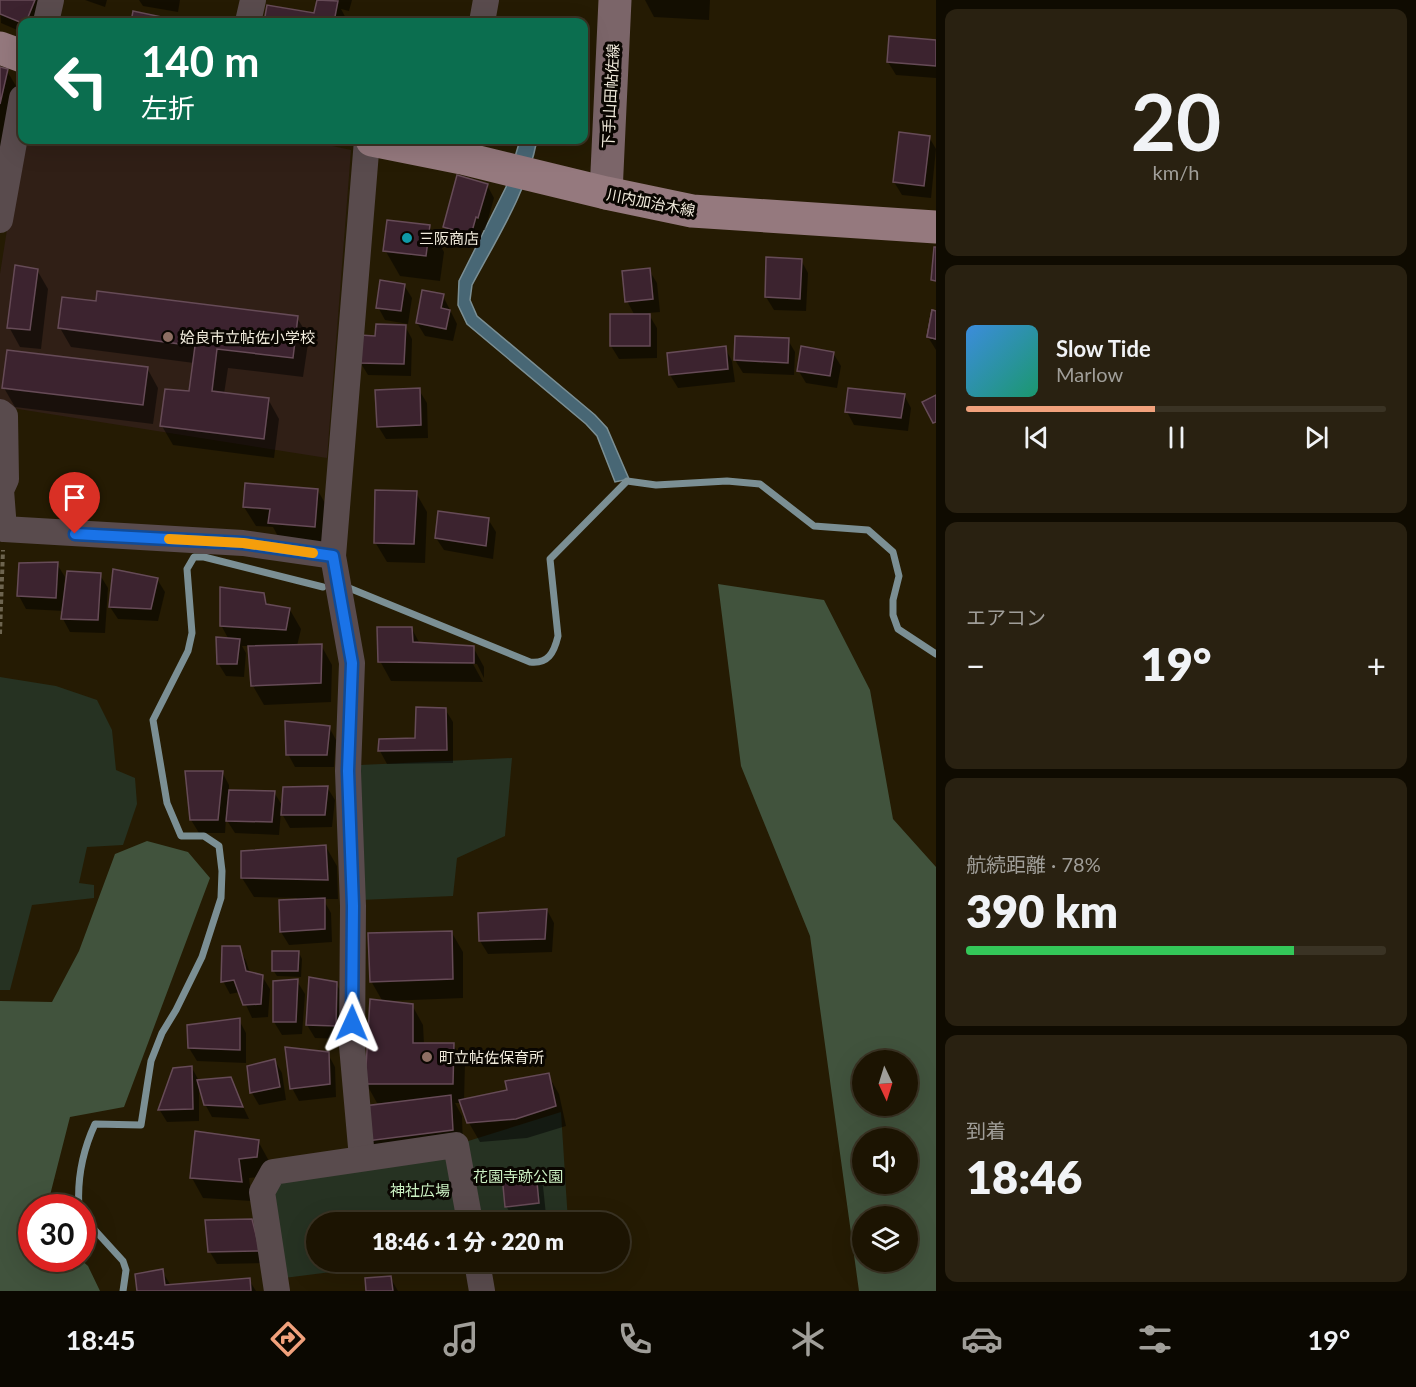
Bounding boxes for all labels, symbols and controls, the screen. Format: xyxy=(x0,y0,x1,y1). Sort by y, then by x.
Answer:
text: 140 m xyxy=(141,36,259,86)
icon: left xyxy=(42,42,120,120)
street label: 下手山田帖佐線 xyxy=(598,43,622,149)
text: 20 xyxy=(1131,74,1221,168)
text: 左折 xyxy=(141,91,195,124)
text: km/h xyxy=(1153,160,1199,184)
street label: 川内加治木線 xyxy=(605,185,697,219)
place label: 三阪商店 xyxy=(419,229,479,247)
marker: 三阪商店 xyxy=(400,231,414,245)
place label: 姶良市立帖佐小学校 xyxy=(180,328,315,346)
marker: 姶良市立帖佐小学校 xyxy=(161,330,175,344)
text: Slow Tide xyxy=(1056,335,1151,362)
text: Marlow xyxy=(1056,362,1123,386)
icon: previous xyxy=(1020,421,1053,454)
icon: pause xyxy=(1160,421,1193,454)
icon: next xyxy=(1300,421,1333,454)
pin xyxy=(49,472,100,534)
icon: arrive xyxy=(58,481,91,514)
text: エアコン xyxy=(966,605,1046,629)
text: 19° xyxy=(1141,637,1211,691)
text: − xyxy=(966,645,985,685)
text: + xyxy=(1367,645,1386,685)
text: 航続距離 · 78% xyxy=(966,852,1101,876)
text: 390 km xyxy=(966,884,1118,938)
position arrow xyxy=(320,991,384,1055)
place label: 町立帖佐保育所 xyxy=(439,1048,544,1066)
marker: 町立帖佐保育所 xyxy=(420,1050,434,1064)
north arrow xyxy=(852,1050,918,1116)
map controls xyxy=(852,1050,918,1272)
text: 到着 xyxy=(966,1118,1006,1142)
button: sound xyxy=(852,1128,918,1194)
text: 18:46 xyxy=(966,1150,1082,1204)
park label: 花園寺跡公園 xyxy=(473,1167,563,1185)
park label: 神社広場 xyxy=(390,1181,450,1199)
speed limit sign: 30 xyxy=(18,1194,96,1272)
button: layers xyxy=(852,1206,918,1272)
text: 18:46 · 1 分 · 220 m xyxy=(372,1228,564,1255)
icon: directions xyxy=(267,1318,309,1360)
icon: music xyxy=(440,1318,482,1360)
icon: phone xyxy=(614,1318,656,1360)
icon: climate xyxy=(787,1318,829,1360)
icon: car xyxy=(961,1318,1003,1360)
icon: filters xyxy=(1134,1318,1176,1360)
text: 18:45 xyxy=(66,1323,135,1356)
text: 19° xyxy=(1308,1323,1350,1356)

